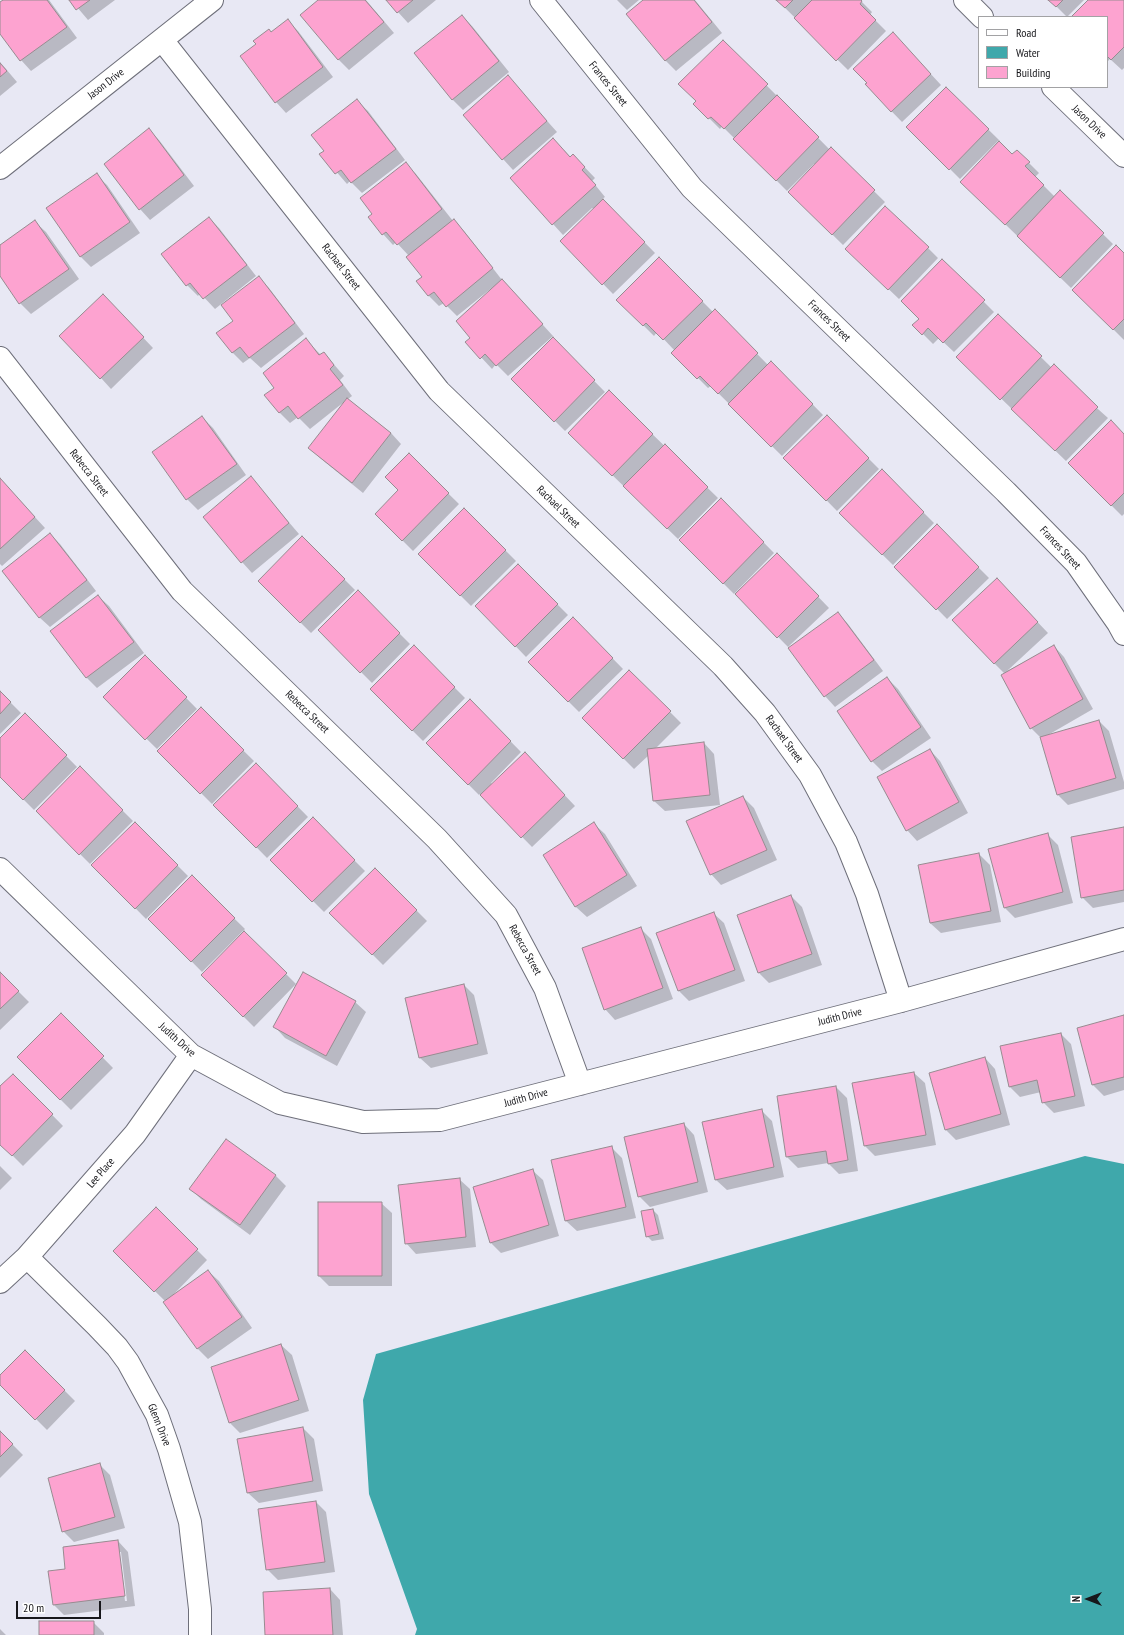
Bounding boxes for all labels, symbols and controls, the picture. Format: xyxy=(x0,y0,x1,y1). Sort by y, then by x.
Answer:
legend xyxy=(978,16,1108,88)
text: Road xyxy=(1016,25,1036,40)
text: Water xyxy=(1016,45,1040,60)
street label: Frances Street xyxy=(586,59,630,109)
text: Building xyxy=(1016,65,1051,80)
street label: Jason Drive xyxy=(85,66,127,102)
street label: Jason Drive xyxy=(1069,102,1109,142)
street label: Rachael Street xyxy=(319,241,363,293)
street label: Frances Street xyxy=(805,298,853,344)
street label: Rebecca Street xyxy=(67,447,111,499)
street label: Rachael Street xyxy=(534,483,582,531)
street label: Frances Street xyxy=(1037,524,1083,572)
street label: Rebecca Street xyxy=(282,688,332,736)
street label: Rachael Street xyxy=(762,713,806,765)
street label: Rebecca Street xyxy=(506,922,544,978)
street label: Judith Drive xyxy=(817,1005,863,1029)
street label: Judith Drive xyxy=(156,1020,198,1060)
street label: Judith Drive xyxy=(503,1086,549,1110)
street label: Lee Place xyxy=(84,1155,118,1191)
street label: Glenn Drive xyxy=(145,1402,173,1448)
north arrow xyxy=(1068,1579,1108,1619)
scale bar xyxy=(18,1593,103,1619)
text: N xyxy=(1069,1596,1083,1602)
text: 20 m xyxy=(23,1600,44,1615)

